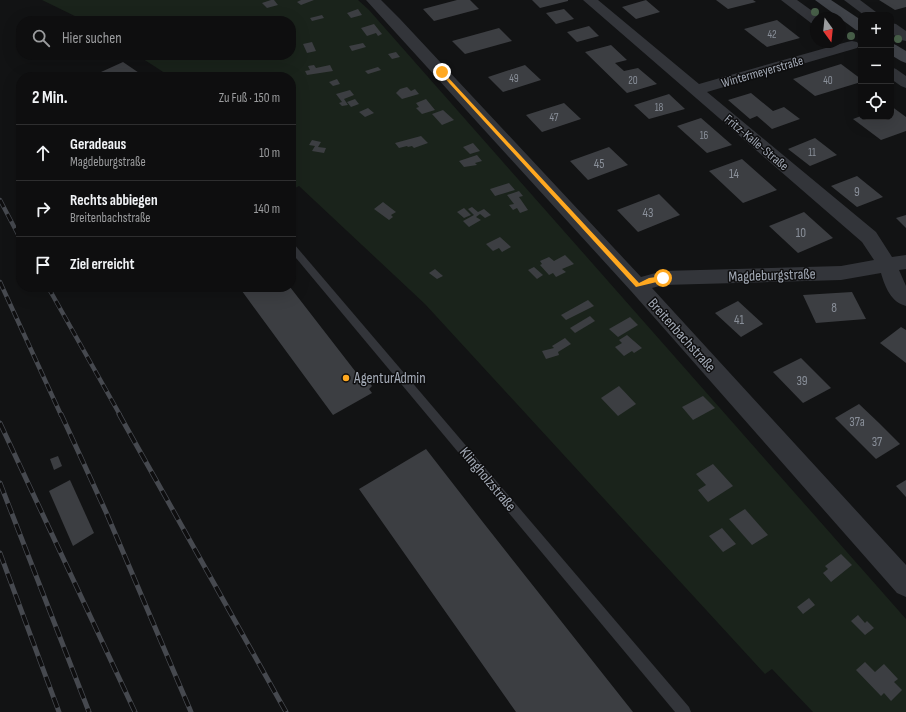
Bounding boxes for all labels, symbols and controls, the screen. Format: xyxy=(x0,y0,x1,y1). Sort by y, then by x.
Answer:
north arrow xyxy=(810,12,846,48)
map controls xyxy=(858,12,894,120)
button: + xyxy=(858,12,894,48)
search box xyxy=(16,16,296,60)
icon: search xyxy=(30,27,52,49)
house number: 42 xyxy=(767,28,777,41)
text: Hier suchen xyxy=(62,29,122,48)
button: − xyxy=(858,48,894,84)
street label: Wintermeyerstraße xyxy=(720,53,805,91)
route end xyxy=(433,63,451,81)
house number: 49 xyxy=(509,72,519,85)
house number: 20 xyxy=(628,74,638,87)
house number: 40 xyxy=(823,74,833,87)
button: locate xyxy=(858,84,894,120)
text: 2 Min. xyxy=(32,88,68,108)
text: Zu Fuß · 150 m xyxy=(219,90,280,106)
house number: 18 xyxy=(655,101,664,114)
house number: 47 xyxy=(550,111,559,124)
street label: Fritz-Kalle-Straße xyxy=(721,111,792,174)
house number: 16 xyxy=(700,129,709,142)
text: Geradeaus xyxy=(70,135,126,154)
icon: ahead xyxy=(32,142,54,164)
text: 10 m xyxy=(259,145,280,161)
house number: 11 xyxy=(808,146,816,159)
text: Magdeburgstraße xyxy=(70,154,146,170)
house number: 45 xyxy=(594,156,604,172)
house number: 14 xyxy=(729,166,740,182)
house number: 9 xyxy=(854,184,860,200)
text: Rechts abbiegen xyxy=(70,191,158,210)
icon: right xyxy=(32,198,54,220)
text: 140 m xyxy=(254,201,280,217)
house number: 43 xyxy=(643,205,653,221)
text: Breitenbachstraße xyxy=(70,210,151,226)
house number: 10 xyxy=(796,225,806,241)
icon: arrive xyxy=(32,254,54,276)
text: Ziel erreicht xyxy=(70,255,134,274)
street label: Magdeburgstraße xyxy=(728,264,816,287)
route start xyxy=(654,269,672,287)
street label: Breitenbachstraße xyxy=(643,294,720,376)
house number: 8 xyxy=(831,300,837,316)
house number: 41 xyxy=(734,312,744,328)
place label: AgenturAdmin xyxy=(353,369,426,388)
marker: AgenturAdmin xyxy=(341,373,351,383)
house number: 39 xyxy=(796,373,808,389)
house number: 37a xyxy=(849,414,865,430)
house number: 37 xyxy=(872,434,883,450)
street label: Klingholzstraße xyxy=(455,443,520,515)

